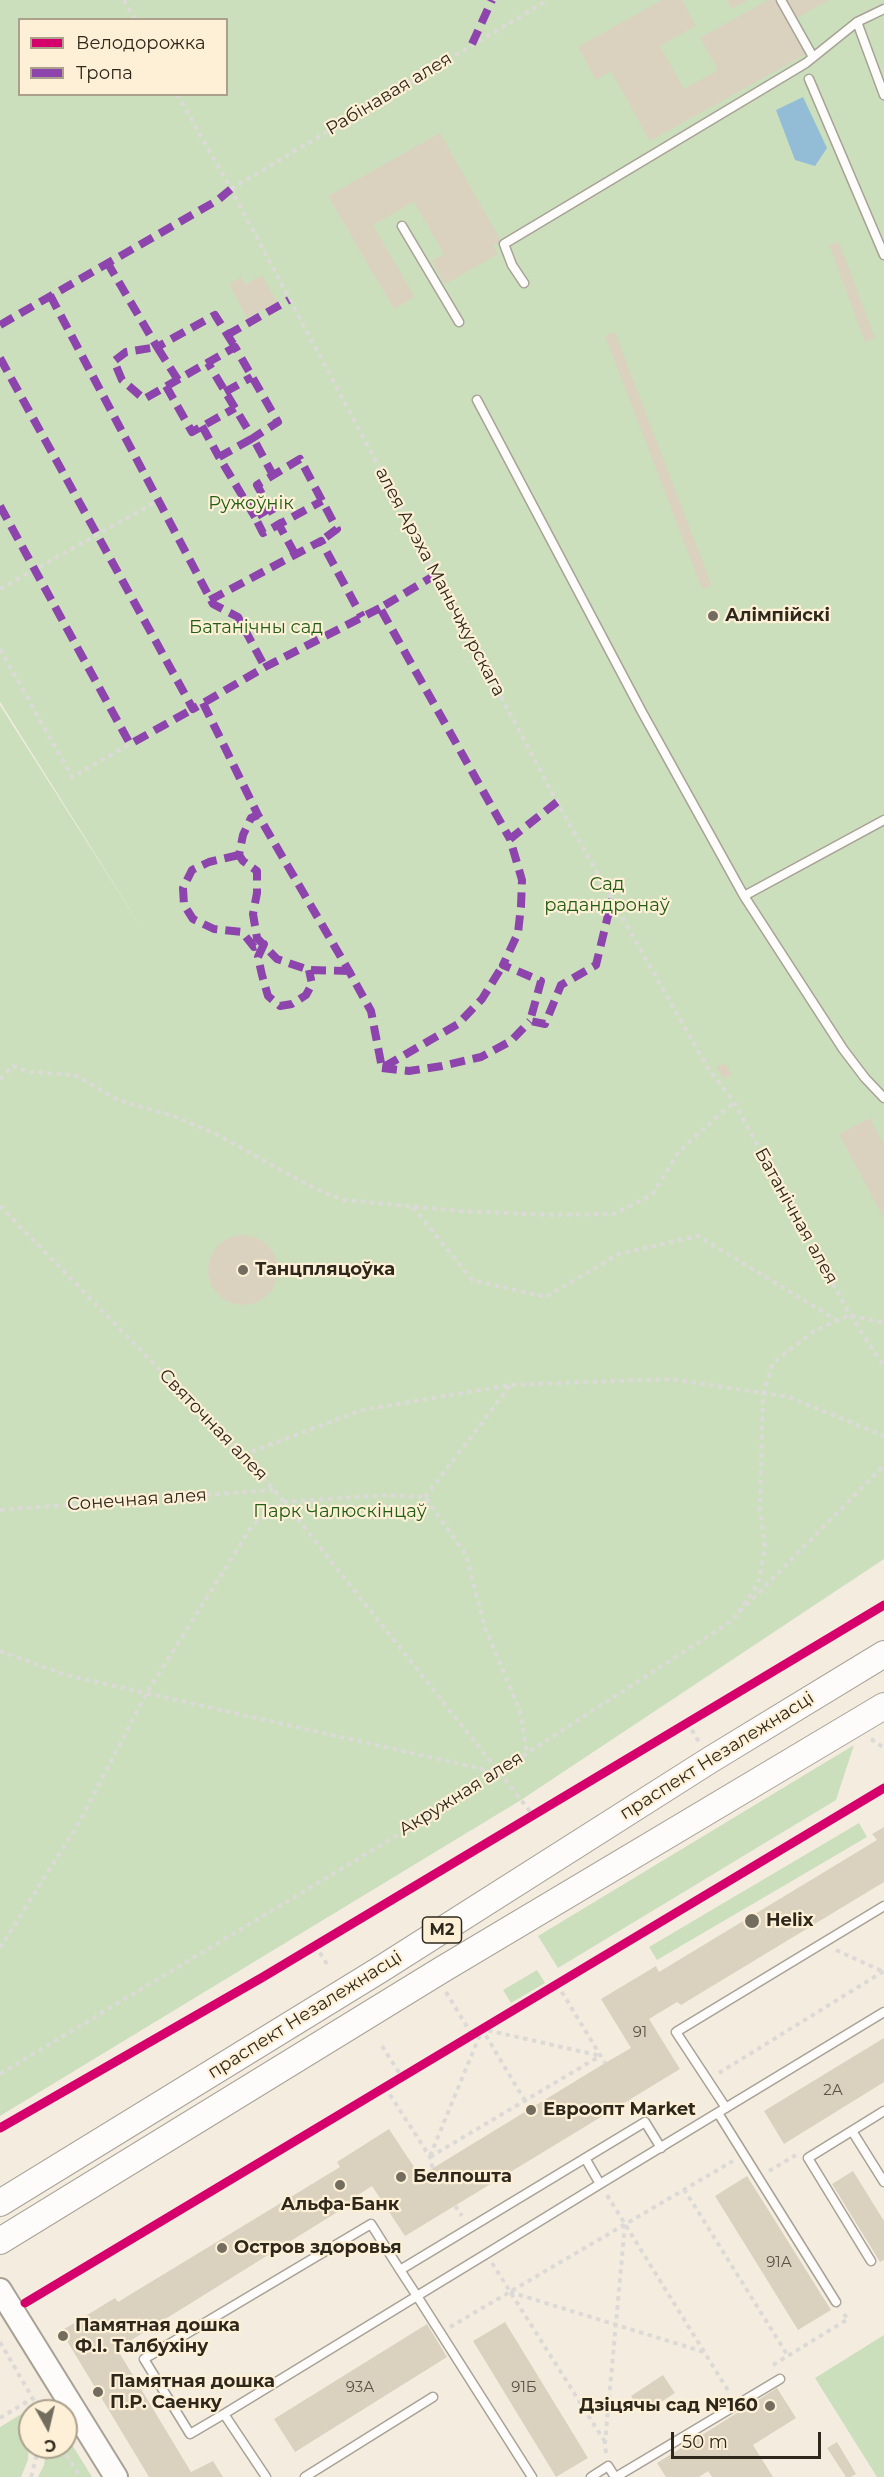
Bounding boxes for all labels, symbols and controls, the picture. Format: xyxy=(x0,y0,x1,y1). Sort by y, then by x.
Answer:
legend xyxy=(18,18,228,96)
text: Велодорожка xyxy=(76,32,205,54)
street label: Рабінавая алея xyxy=(322,48,456,140)
text: Тропа xyxy=(76,62,133,84)
street label: алея Арэха Маньчжурскага xyxy=(370,464,510,700)
park label: Ружоўнік xyxy=(208,493,294,515)
place label: Алімпійскі xyxy=(725,605,830,627)
marker: Алімпійскі xyxy=(706,609,720,623)
park label: Батанічны сад xyxy=(189,617,323,639)
park label: Сад радандронаў xyxy=(544,874,670,916)
street label: Батанічная алея xyxy=(750,1144,842,1288)
place label: Танцпляцоўка xyxy=(255,1259,395,1281)
marker: Танцпляцоўка xyxy=(236,1263,250,1277)
street label: Святочная алея xyxy=(154,1365,272,1485)
street label: Сонечная алея xyxy=(66,1484,208,1516)
park label: Парк Чалюскінцаў xyxy=(253,1501,427,1523)
street label: праспект Незалежнасці xyxy=(616,1687,818,1825)
street label: Акружная алея xyxy=(395,1747,527,1841)
place label: Helix xyxy=(766,1910,813,1932)
marker: Helix xyxy=(743,1912,761,1930)
road number: М2 xyxy=(422,1917,462,1943)
street label: праспект Незалежнасці xyxy=(204,1946,406,2084)
house number: 91 xyxy=(633,2024,647,2042)
house number: 2А xyxy=(823,2082,843,2100)
place label: Евроопт Market xyxy=(543,2099,696,2121)
marker: Евроопт Market xyxy=(524,2103,538,2117)
place label: Белпошта xyxy=(413,2166,512,2188)
marker: Белпошта xyxy=(394,2170,408,2184)
marker: Альфа-Банк xyxy=(333,2178,347,2192)
place label: Альфа-Банк xyxy=(281,2194,399,2216)
place label: Остров здоровья xyxy=(234,2237,401,2259)
marker: Остров здоровья xyxy=(215,2241,229,2255)
house number: 91А xyxy=(766,2254,792,2272)
place label: Памятная дошка Ф.І. Талбухіну xyxy=(75,2315,240,2358)
marker: Памятная дошка Ф.І. Талбухіну xyxy=(56,2329,70,2343)
place label: Памятная дошка П.Р. Саенку xyxy=(110,2371,275,2414)
house number: 93А xyxy=(346,2379,374,2397)
house number: 91Б xyxy=(511,2379,537,2397)
marker: Памятная дошка П.Р. Саенку xyxy=(91,2385,105,2399)
place label: Дзіцячы сад №160 xyxy=(579,2395,758,2417)
north arrow xyxy=(18,2399,78,2459)
marker: Дзіцячы сад №160 xyxy=(763,2399,777,2413)
scale bar xyxy=(674,2420,824,2458)
text: 50 m xyxy=(682,2431,728,2453)
text: С xyxy=(43,2435,57,2456)

